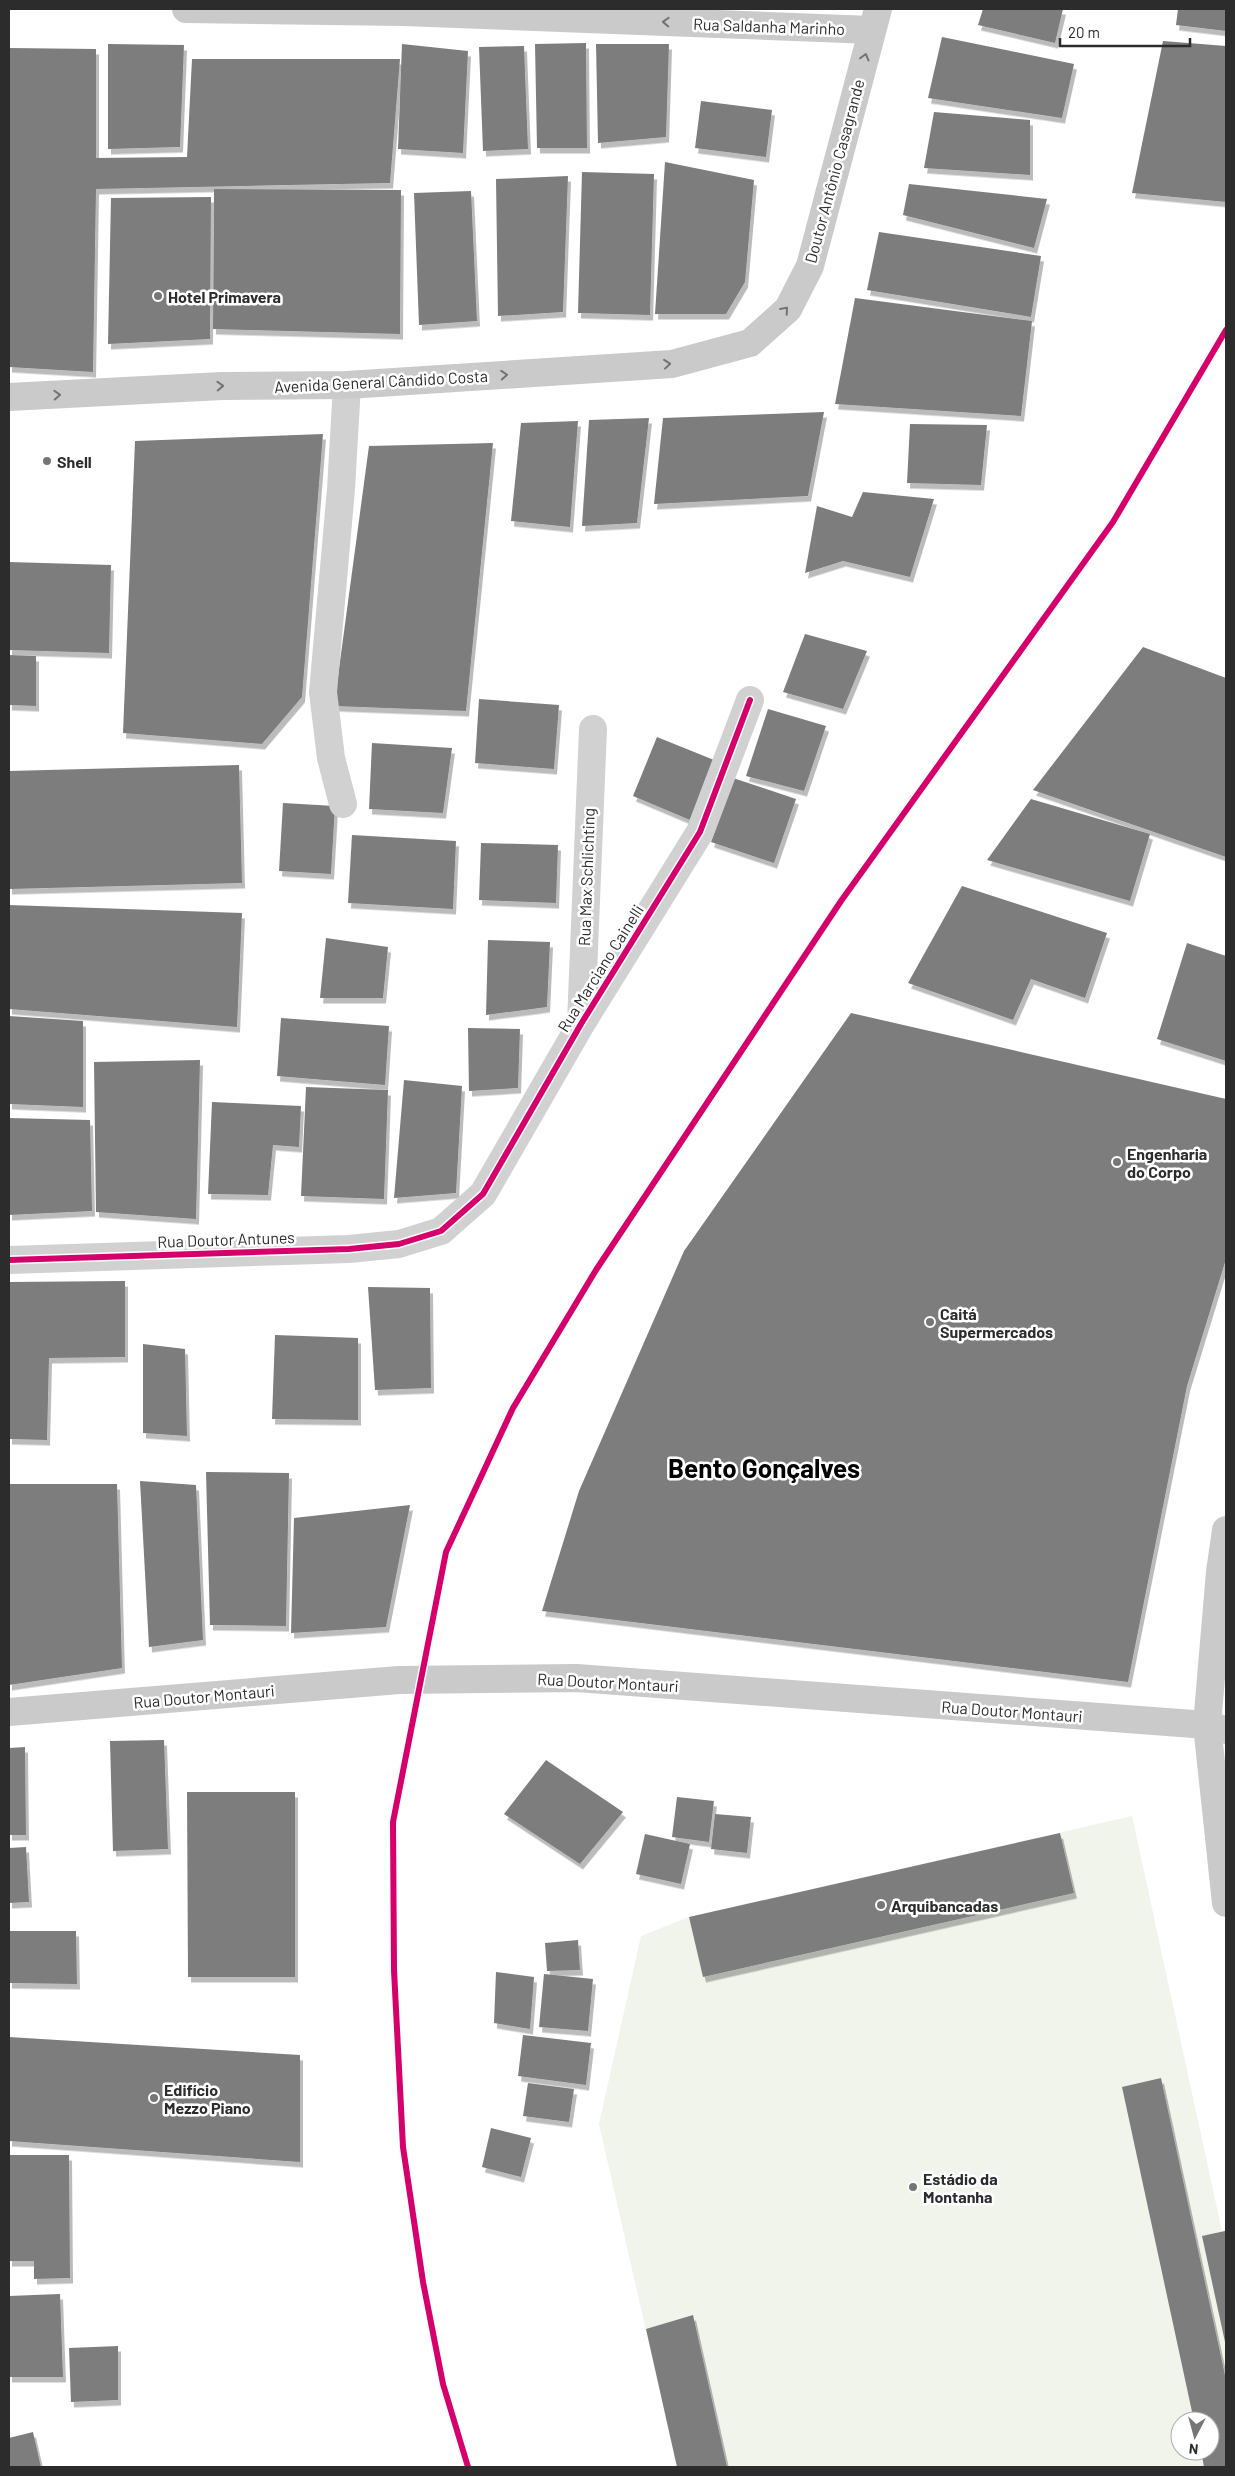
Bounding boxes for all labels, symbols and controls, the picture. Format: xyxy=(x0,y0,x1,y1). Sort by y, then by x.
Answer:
street label: Rua Saldanha Marinho xyxy=(693,14,845,38)
scale bar xyxy=(1060,15,1190,47)
one-way arrow xyxy=(662,17,670,28)
text: 20 m xyxy=(1068,23,1100,41)
one-way arrow xyxy=(859,52,870,61)
street label: Doutor Antônio Casagrande xyxy=(800,77,868,265)
place label: Hotel Primavera xyxy=(168,287,281,306)
marker: Hotel Primavera xyxy=(152,290,164,302)
one-way arrow xyxy=(780,307,789,316)
one-way arrow xyxy=(663,359,671,370)
street label: Avenida General Cândido Costa xyxy=(274,366,488,396)
one-way arrow xyxy=(501,369,509,380)
one-way arrow xyxy=(216,381,224,392)
one-way arrow xyxy=(54,389,62,400)
place label: Shell xyxy=(57,452,92,471)
marker: Shell xyxy=(41,455,53,467)
street label: Rua Max Schlichting xyxy=(574,808,598,946)
street label: Rua Marciano Cainelli xyxy=(553,901,647,1035)
place label: Engenharia do Corpo xyxy=(1127,1144,1207,1181)
marker: Engenharia do Corpo xyxy=(1111,1156,1123,1168)
street label: Rua Doutor Antunes xyxy=(157,1227,295,1251)
place label: Caitá Supermercados xyxy=(940,1304,1053,1341)
marker: Caitá Supermercados xyxy=(924,1316,936,1328)
district label: Bento Gonçalves xyxy=(668,1452,860,1483)
street label: Rua Doutor Montauri xyxy=(537,1669,679,1695)
street label: Rua Doutor Montauri xyxy=(133,1680,275,1712)
street label: Rua Doutor Montauri xyxy=(941,1697,1083,1725)
place label: Arquibancadas xyxy=(891,1896,998,1915)
marker: Arquibancadas xyxy=(875,1899,887,1911)
place label: Edifício Mezzo Piano xyxy=(164,2080,251,2117)
marker: Edifício Mezzo Piano xyxy=(148,2092,160,2104)
place label: Estádio da Montanha xyxy=(923,2169,998,2206)
marker: Estádio da Montanha xyxy=(907,2181,919,2193)
north arrow xyxy=(1170,2411,1220,2461)
text: N xyxy=(1188,2440,1199,2458)

